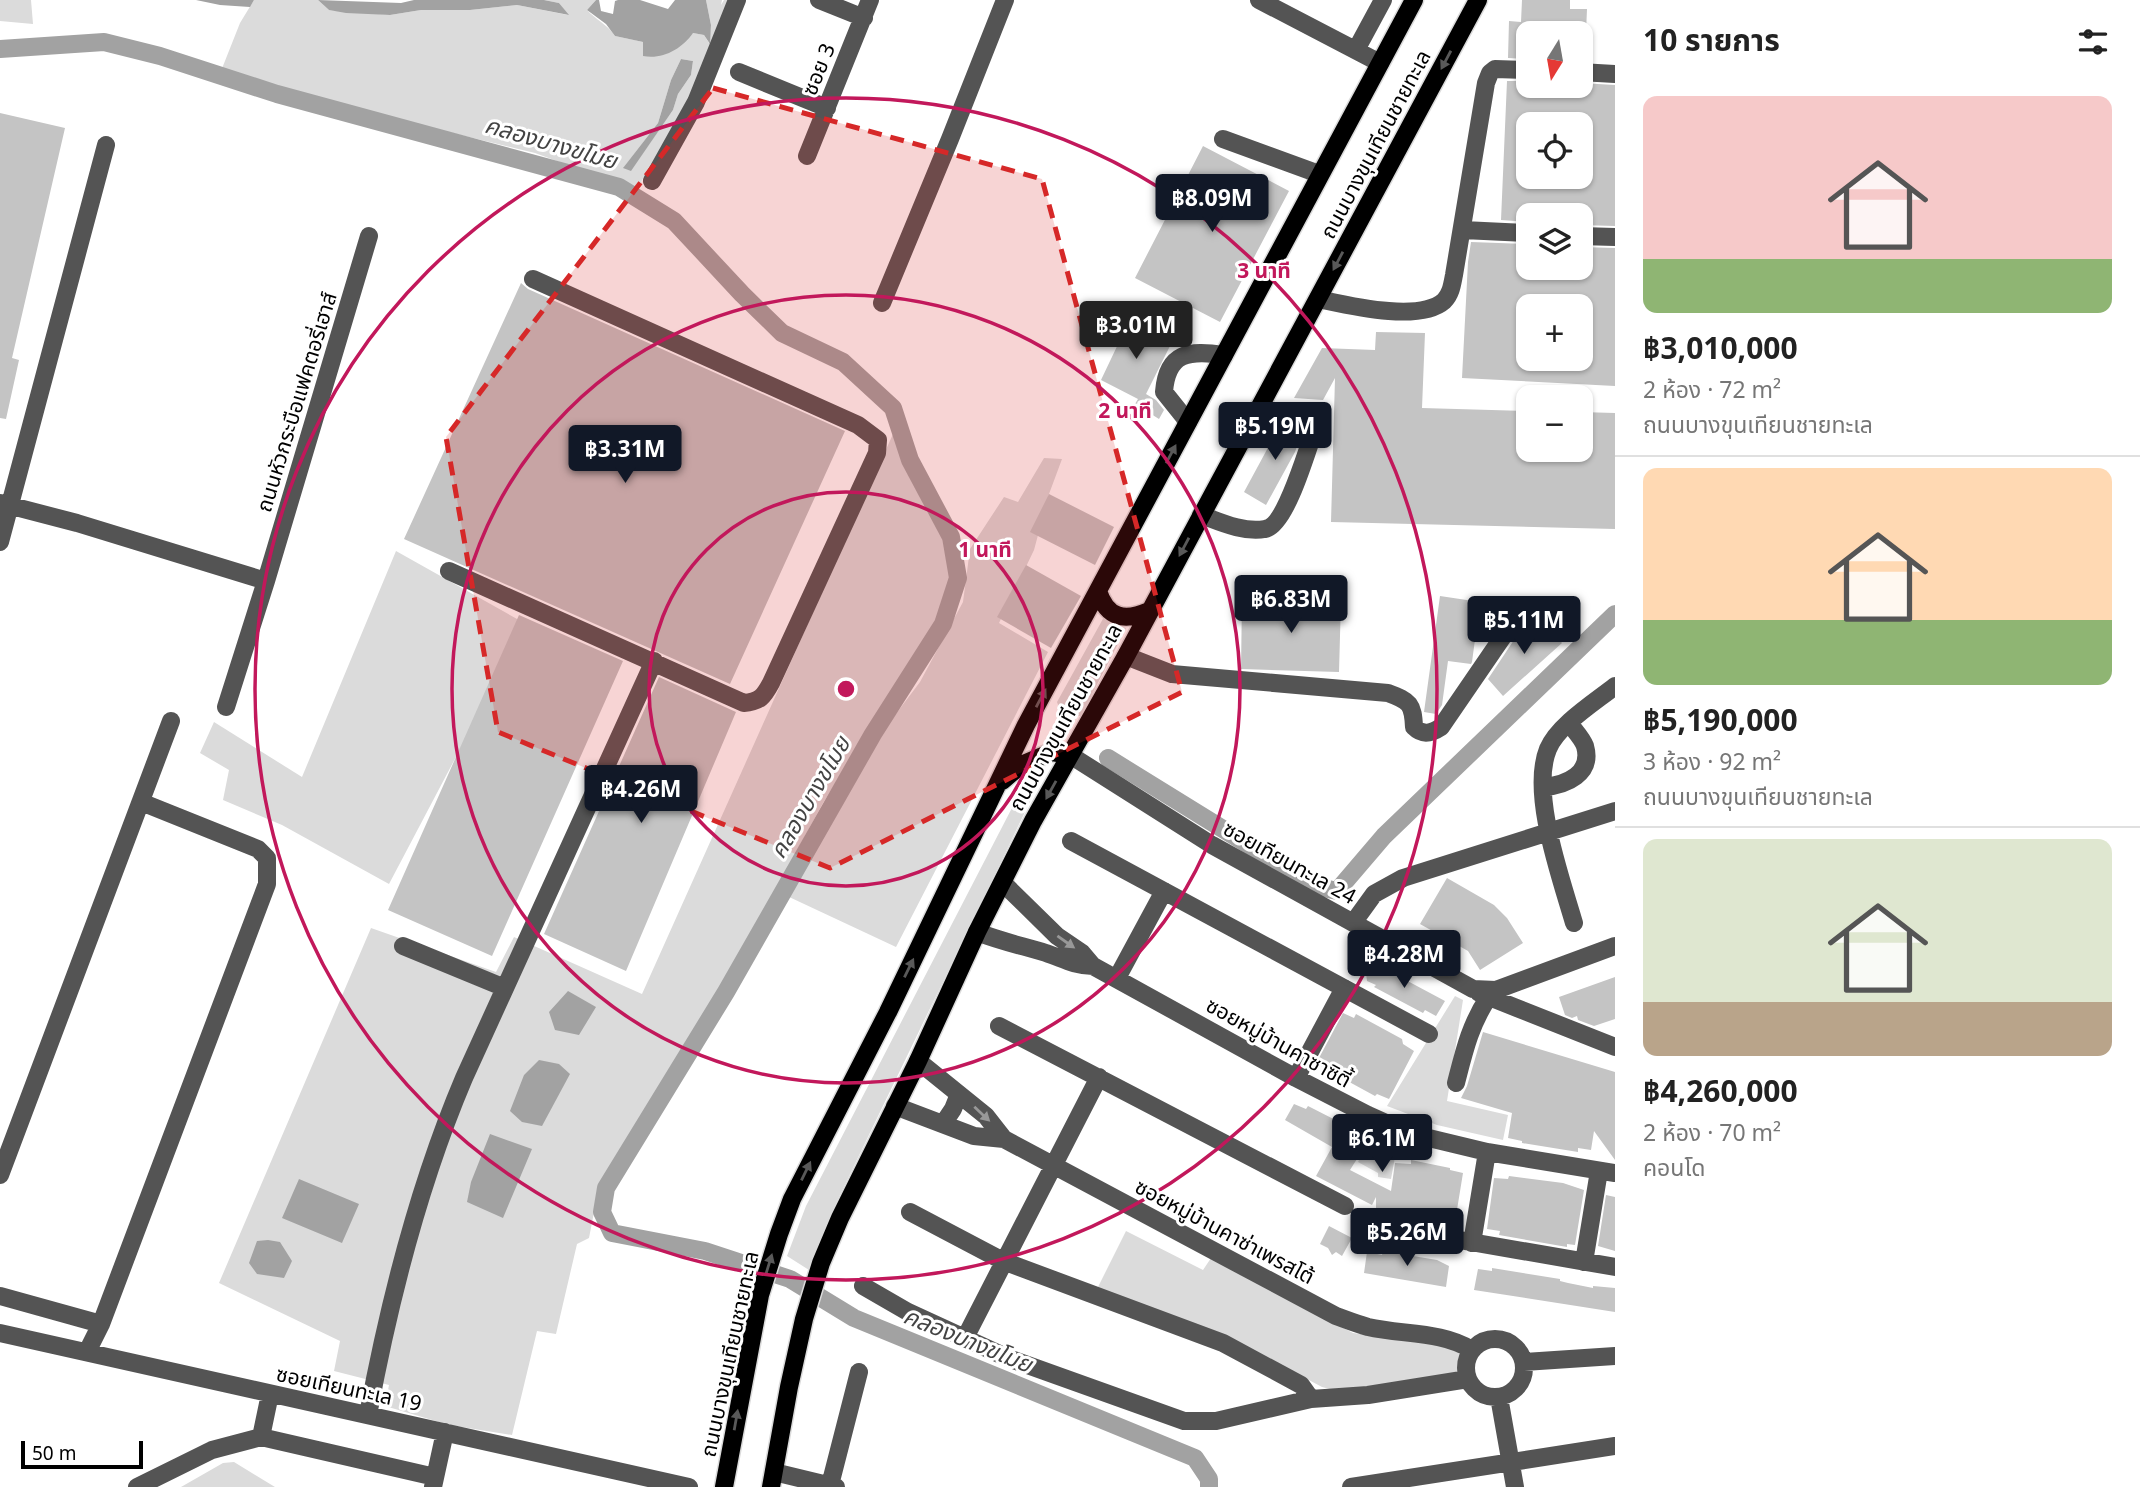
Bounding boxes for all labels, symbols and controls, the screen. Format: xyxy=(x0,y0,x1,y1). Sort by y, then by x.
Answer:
text: 10 รายการ xyxy=(1643,19,1780,60)
north arrow xyxy=(1516,21,1592,98)
map controls xyxy=(1516,21,1593,462)
icon: filters xyxy=(2074,23,2112,61)
street label: ซอย 3 xyxy=(795,39,841,99)
street label: ถนนบางขุนเทียนชายทะเล xyxy=(1313,45,1437,243)
one-way arrow xyxy=(1440,51,1452,70)
water label: คลองบางขโมย xyxy=(481,108,622,176)
button: locate xyxy=(1516,112,1593,189)
icon: home xyxy=(1815,142,1941,268)
pin: ฿8.09M xyxy=(1155,174,1269,234)
text: ฿8.09M xyxy=(1172,181,1252,213)
button: layers xyxy=(1516,203,1593,280)
one-way arrow xyxy=(1333,251,1344,271)
text: 3 นาที xyxy=(1237,256,1291,284)
street label: ถนนหัวกระบือแฟคตอรี่เฮาส์ xyxy=(249,289,343,515)
button: + xyxy=(1516,294,1593,371)
pin: ฿3.01M xyxy=(1079,302,1193,361)
text: ฿3.01M xyxy=(1096,308,1176,340)
text: ฿3,010,000 xyxy=(1643,327,1798,368)
text: 2 ห้อง · 72 m² xyxy=(1643,373,1781,405)
button: − xyxy=(1516,385,1593,462)
text: 2 นาที xyxy=(1098,396,1152,424)
pin: ฿5.19M xyxy=(1218,402,1332,462)
text: ถนนบางขุนเทียนชายทะเล xyxy=(1643,408,1873,440)
text: ฿5.19M xyxy=(1235,409,1315,441)
pin: ฿3.31M xyxy=(568,426,682,485)
text: ฿3.31M xyxy=(585,432,665,464)
one-way arrow xyxy=(1165,444,1177,464)
icon: home xyxy=(1815,514,1941,640)
text: 1 นาที xyxy=(958,535,1012,563)
one-way arrow xyxy=(1178,538,1190,557)
pin: ฿6.83M xyxy=(1234,576,1348,635)
text: ฿6.83M xyxy=(1251,582,1331,614)
pin: ฿5.11M xyxy=(1467,596,1581,656)
text: ฿5.11M xyxy=(1484,603,1564,635)
street label: ถนนบางขุนเทียนชายทะเล xyxy=(1002,618,1128,816)
centre of rings xyxy=(834,677,858,701)
one-way arrow xyxy=(1035,688,1046,708)
text: ฿5,190,000 xyxy=(1643,699,1798,740)
water label: คลองบางขโมย xyxy=(761,729,857,864)
text: 3 ห้อง · 92 m² xyxy=(1643,745,1781,777)
pin: ฿4.26M xyxy=(584,766,698,825)
text: ฿4.26M xyxy=(601,772,681,804)
one-way arrow xyxy=(1045,780,1057,800)
text: ถนนบางขุนเทียนชายทะเล xyxy=(1643,780,1873,812)
street label: ซอยเทียนทะเล 24 xyxy=(1219,814,1361,910)
icon: home xyxy=(1815,885,1941,1011)
pin: ฿4.28M xyxy=(1347,930,1461,990)
one-way arrow xyxy=(1057,935,1075,949)
text: ฿4.28M xyxy=(1364,937,1444,969)
one-way arrow xyxy=(903,958,915,978)
street label: ซอยหมู่บ้านคาซาซิตี้ xyxy=(1201,990,1357,1094)
text: ฿4,260,000 xyxy=(1643,1070,1798,1111)
one-way arrow xyxy=(973,1105,990,1121)
pin: ฿6.1M xyxy=(1333,1114,1431,1174)
text: 2 ห้อง · 70 m² xyxy=(1643,1116,1781,1148)
text: ฿6.1M xyxy=(1348,1121,1416,1153)
text: คอนโด xyxy=(1643,1151,1705,1183)
one-way arrow xyxy=(800,1161,811,1181)
street label: ซอยหมู่บ้านคาซ่าเพรสโต้ xyxy=(1130,1172,1320,1290)
pin: ฿5.26M xyxy=(1350,1208,1464,1268)
text: ฿5.26M xyxy=(1367,1215,1447,1247)
street label: ถนนบางขุนเทียนชายทะเล xyxy=(693,1248,765,1460)
one-way arrow xyxy=(765,1254,775,1275)
water label: คลองบางขโมย xyxy=(899,1299,1038,1380)
street label: ซอยเทียนทะเล 19 xyxy=(274,1359,424,1417)
one-way arrow xyxy=(731,1409,742,1431)
scale bar xyxy=(21,1438,144,1470)
text: 50 m xyxy=(32,1440,76,1466)

